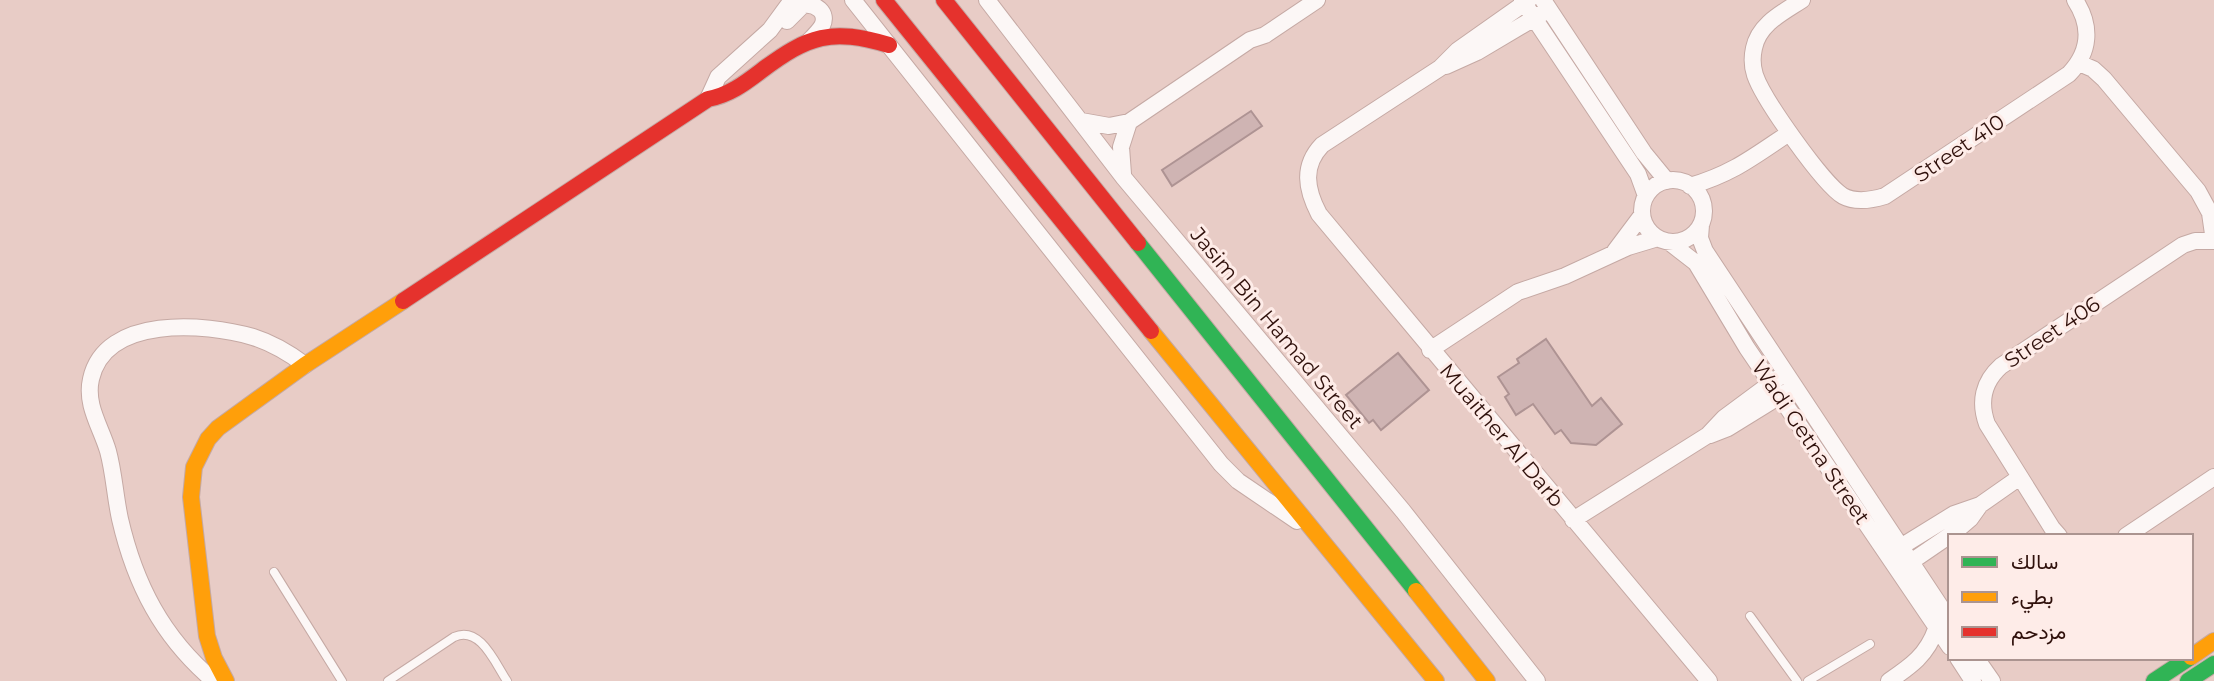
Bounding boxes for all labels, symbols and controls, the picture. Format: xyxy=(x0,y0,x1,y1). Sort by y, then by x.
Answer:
street label: Street 410 xyxy=(1909,109,2009,187)
street label: Jasim Bin Hamad Street xyxy=(1185,221,1369,434)
street label: Street 406 xyxy=(2000,291,2105,373)
street label: Wadi Getna Street xyxy=(1747,355,1875,529)
street label: Muaither Al Darb xyxy=(1435,358,1569,512)
legend xyxy=(1948,534,2193,660)
text: سالك xyxy=(2011,549,2058,574)
text: بطيء xyxy=(2011,584,2054,614)
text: مزدحم xyxy=(2011,619,2066,646)

